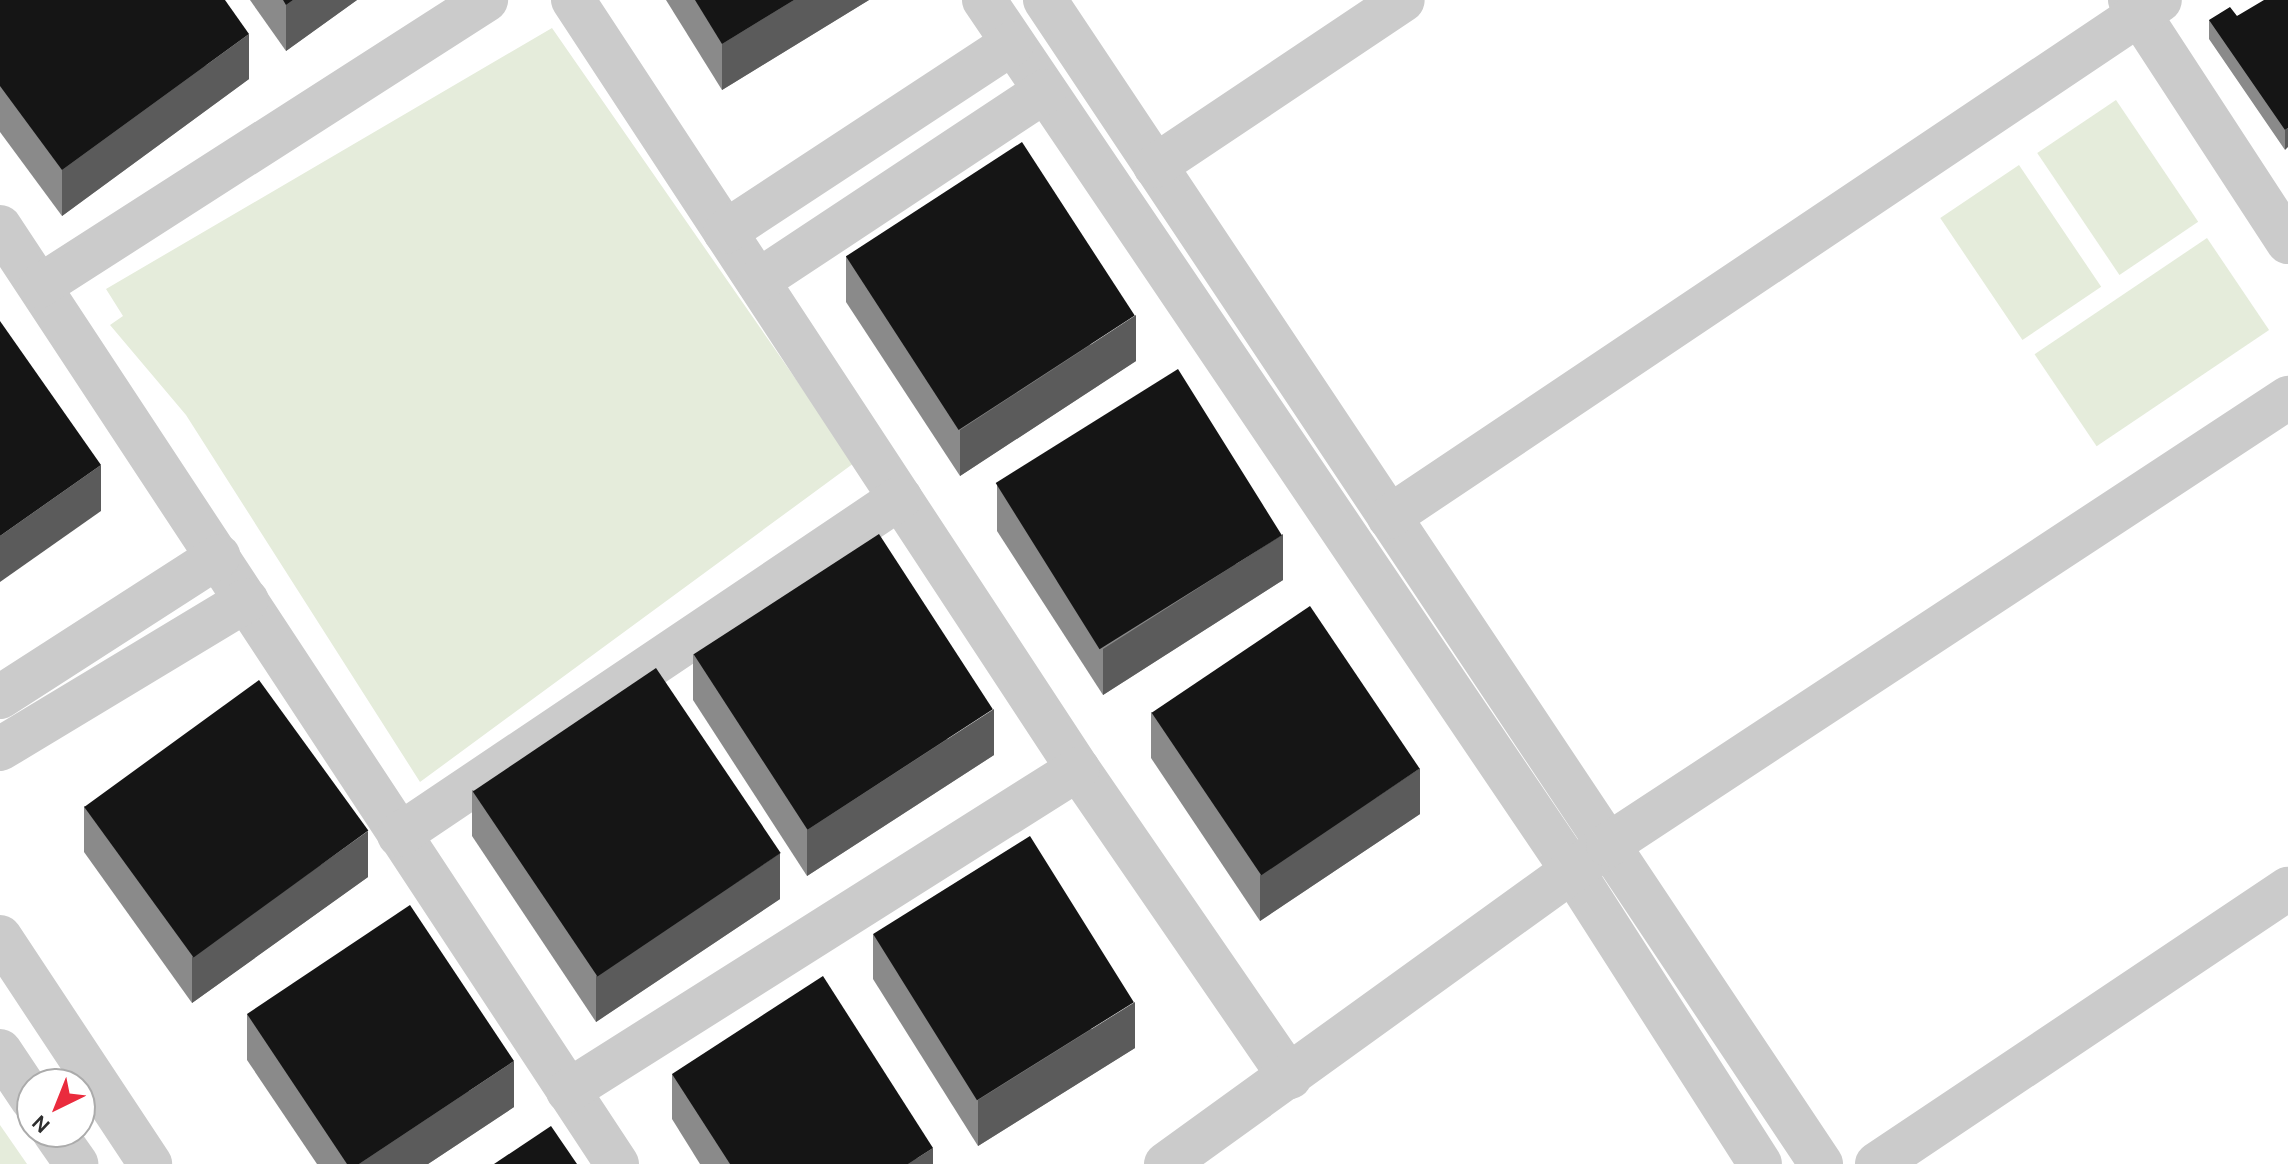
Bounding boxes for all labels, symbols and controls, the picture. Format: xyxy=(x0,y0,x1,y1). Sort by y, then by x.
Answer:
north arrow xyxy=(16,1068,96,1148)
text: N xyxy=(26,1109,56,1139)

